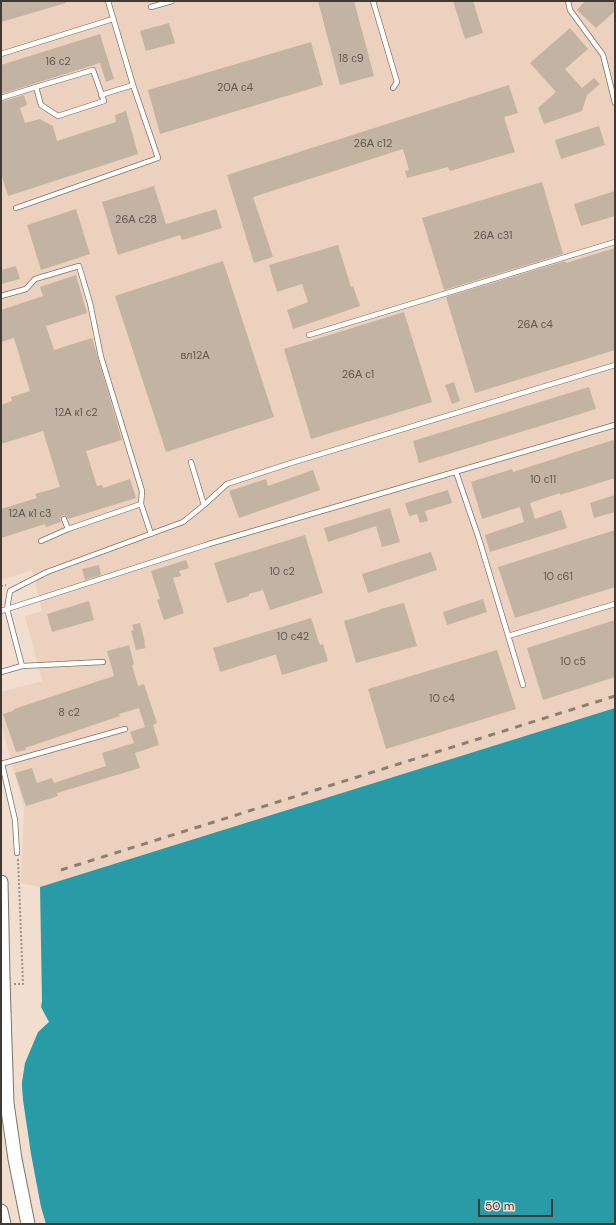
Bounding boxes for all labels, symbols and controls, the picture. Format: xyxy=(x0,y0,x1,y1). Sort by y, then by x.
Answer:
house number: 18 с9 xyxy=(338,52,364,66)
house number: 16 с2 xyxy=(45,55,71,69)
house number: 20А с4 xyxy=(217,81,253,95)
house number: 26А с12 xyxy=(354,137,392,151)
house number: 26А с28 xyxy=(115,213,157,227)
house number: 26А с31 xyxy=(474,229,512,243)
house number: 26А с4 xyxy=(517,318,553,332)
house number: вл12А xyxy=(180,349,210,363)
house number: 26А с1 xyxy=(342,368,374,382)
house number: 12А к1 с2 xyxy=(54,406,98,420)
house number: 10 с11 xyxy=(530,473,556,487)
house number: 12А к1 с3 xyxy=(8,507,52,521)
house number: 10 с2 xyxy=(269,565,295,579)
house number: 10 с61 xyxy=(543,570,573,584)
house number: 10 с42 xyxy=(277,630,309,644)
house number: 10 с5 xyxy=(560,655,586,669)
house number: 10 с4 xyxy=(429,692,455,706)
house number: 8 с2 xyxy=(58,706,80,720)
scale bar xyxy=(480,1191,555,1217)
text: 50 m xyxy=(485,1198,514,1214)

